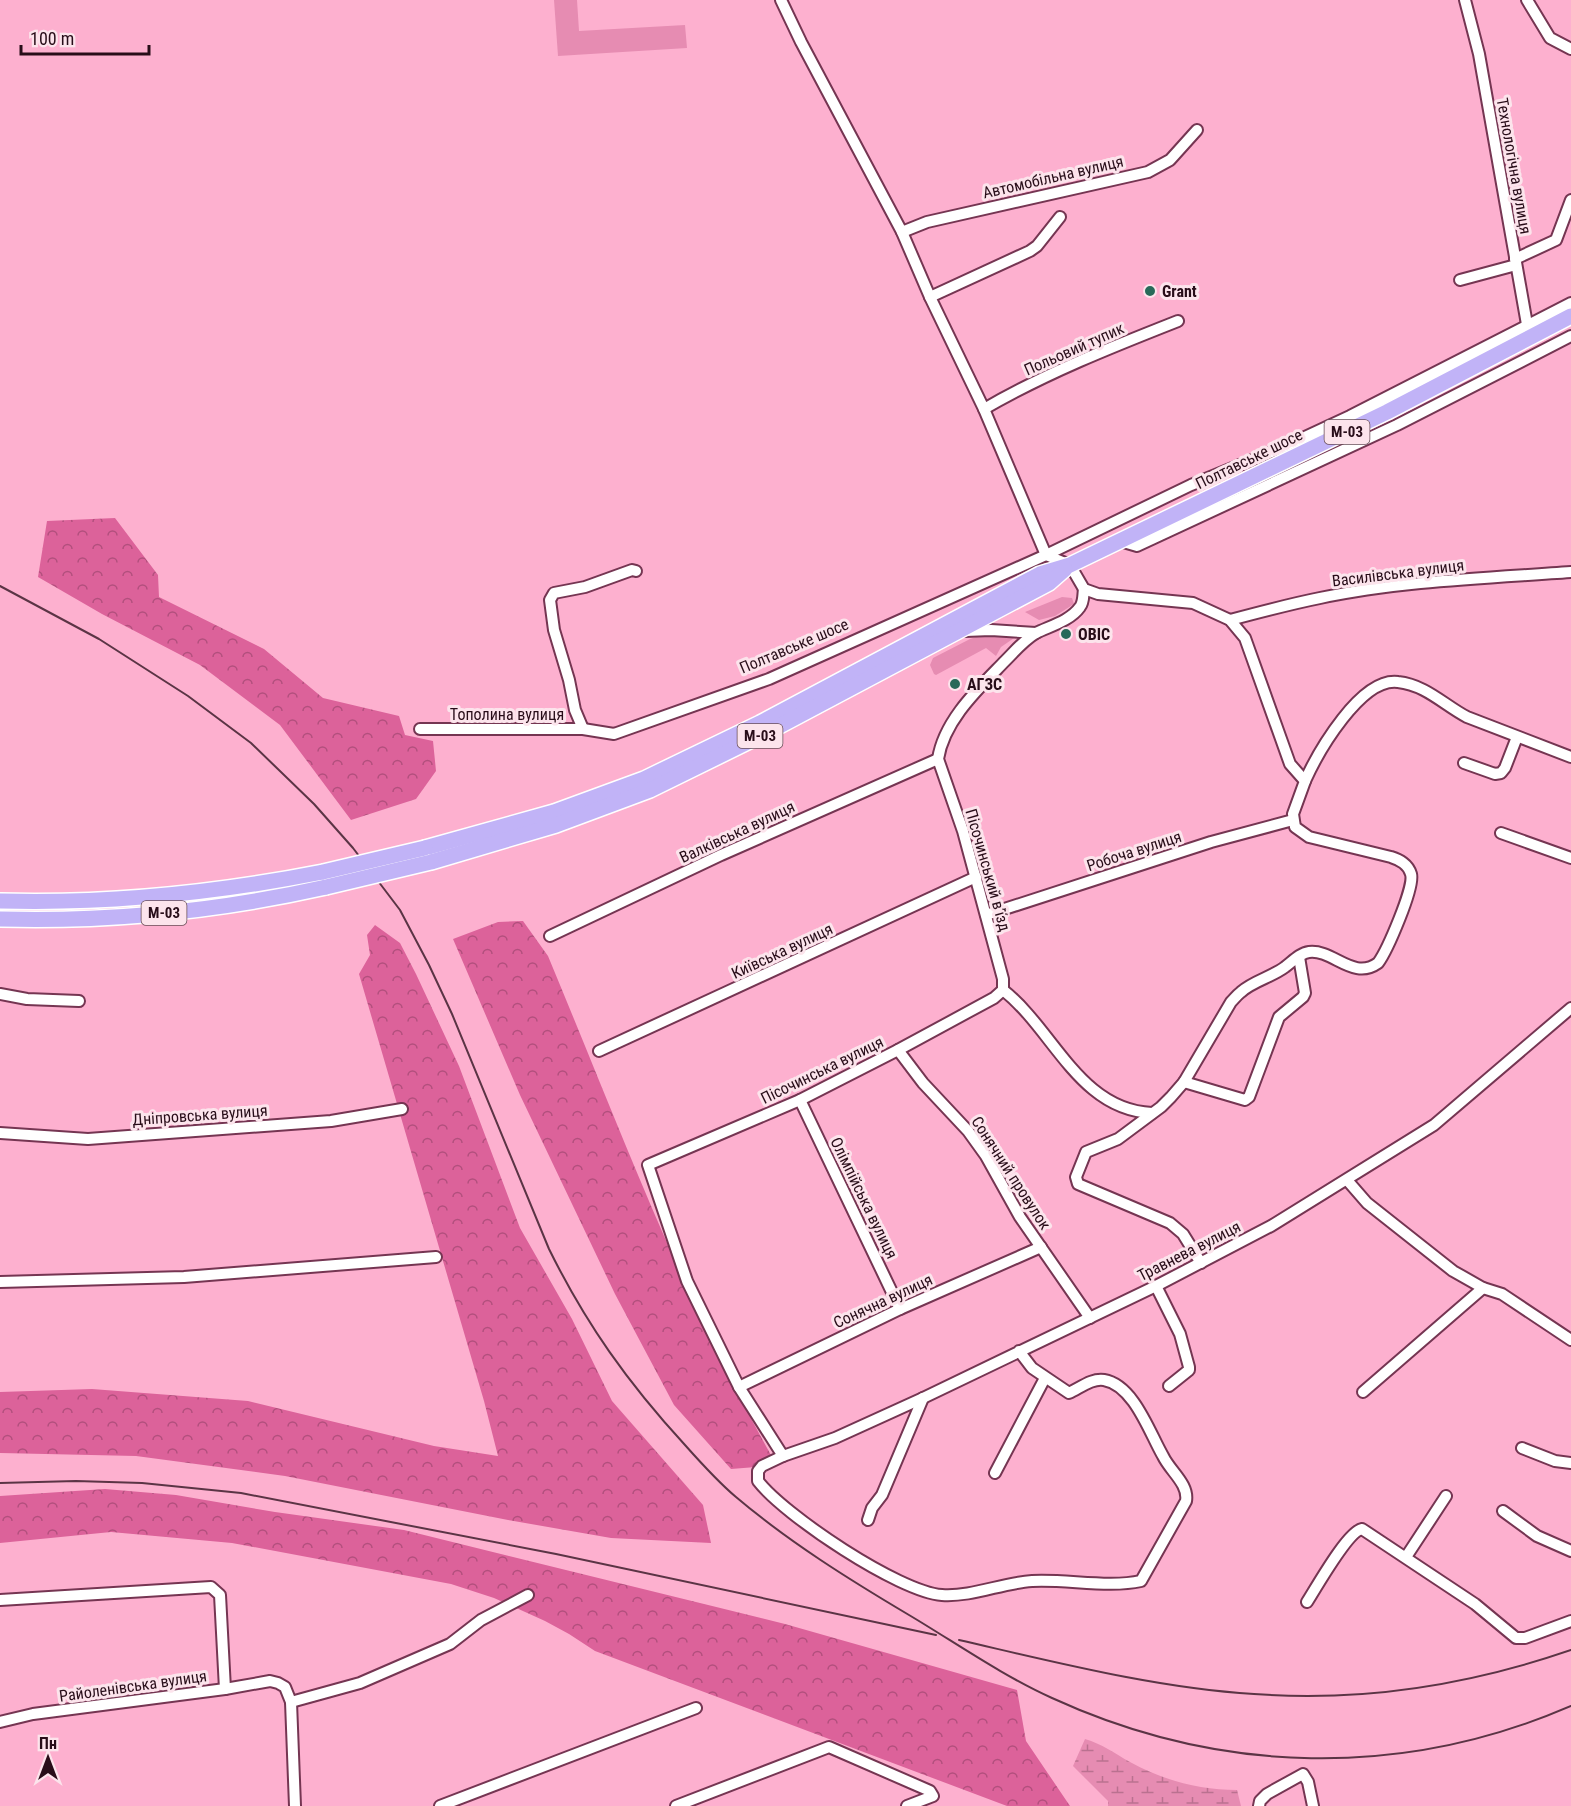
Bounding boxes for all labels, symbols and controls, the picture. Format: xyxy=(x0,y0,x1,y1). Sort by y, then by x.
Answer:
scale bar xyxy=(21,18,148,56)
text: 100 m xyxy=(30,28,74,49)
street label: Технологічна вулиця xyxy=(1493,96,1535,236)
street label: Автомобільна вулиця xyxy=(981,152,1125,202)
place label: Grant xyxy=(1162,282,1197,301)
marker: Grant xyxy=(1143,284,1157,298)
street label: Польовий тупик xyxy=(1021,318,1127,379)
road number: М-03 xyxy=(1324,420,1370,444)
street label: Полтавське шосе xyxy=(1193,425,1305,493)
street label: Василівська вулиця xyxy=(1331,555,1465,591)
street label: Полтавське шосе xyxy=(737,615,851,677)
place label: ОВІС xyxy=(1078,625,1110,644)
marker: ОВІС xyxy=(1059,627,1073,641)
place label: АГЗС xyxy=(967,675,1002,694)
marker: АГЗС xyxy=(948,677,962,691)
street label: Тополина вулиця xyxy=(450,705,564,724)
road number: М-03 xyxy=(738,724,783,748)
street label: Валківська вулиця xyxy=(676,797,798,867)
street label: Пісочинський в’їзд xyxy=(961,807,1015,934)
street label: Робоча вулиця xyxy=(1084,827,1184,875)
road number: М-03 xyxy=(142,901,186,925)
street label: Київська вулиця xyxy=(728,919,836,983)
street label: Пісочинська вулиця xyxy=(758,1032,886,1108)
street label: Дніпровська вулиця xyxy=(132,1101,268,1129)
street label: Сонячний провулок xyxy=(967,1113,1055,1233)
street label: Олімпійська вулиця xyxy=(826,1134,902,1262)
street label: Травнева вулиця xyxy=(1134,1217,1244,1285)
street label: Сонячна вулиця xyxy=(831,1270,935,1332)
street label: Райоленівська вулиця xyxy=(58,1666,208,1706)
north arrow xyxy=(18,1728,78,1788)
text: Пн xyxy=(39,1734,57,1753)

